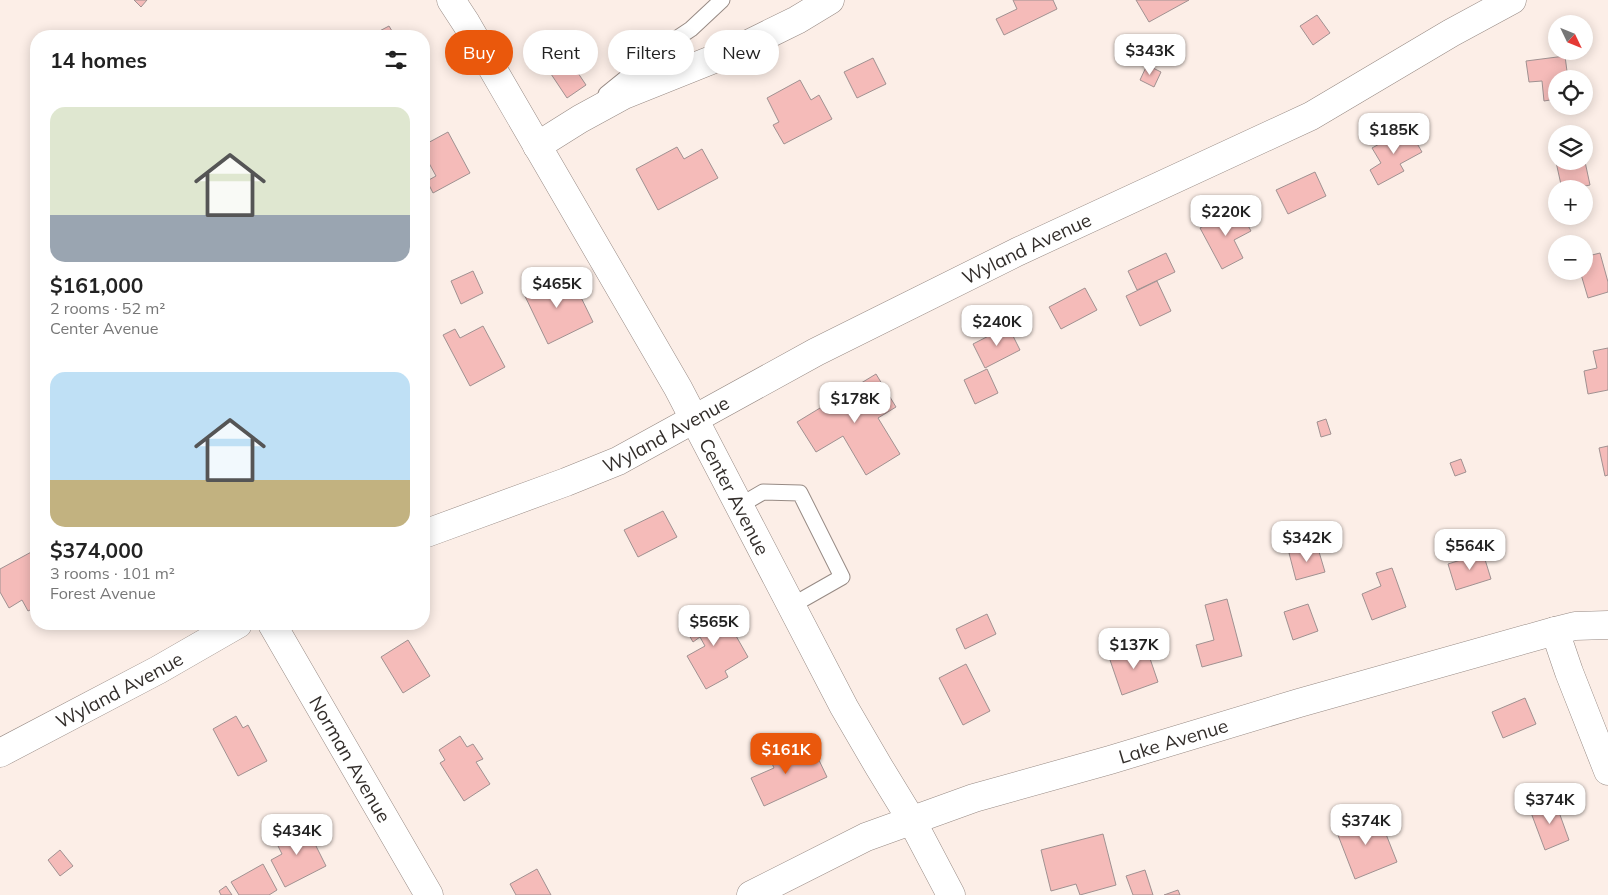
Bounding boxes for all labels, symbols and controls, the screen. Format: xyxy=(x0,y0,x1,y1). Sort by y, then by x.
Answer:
north arrow xyxy=(1548,15,1592,60)
map controls xyxy=(1548,15,1593,280)
chip: Buy xyxy=(445,30,513,75)
chip: Rent xyxy=(523,30,598,75)
chip: Filters xyxy=(608,30,694,75)
chip: New xyxy=(704,30,779,75)
pin: $343K xyxy=(1115,34,1185,76)
text: $343K xyxy=(1125,40,1175,60)
icon: filters xyxy=(382,46,410,74)
text: 14 homes xyxy=(50,47,147,73)
button: locate xyxy=(1548,70,1593,115)
pin: $185K xyxy=(1359,112,1429,155)
text: $185K xyxy=(1369,119,1419,139)
button: layers xyxy=(1548,125,1593,170)
icon: home xyxy=(185,140,275,230)
button: + xyxy=(1548,180,1593,225)
pin: $220K xyxy=(1191,194,1261,237)
text: $220K xyxy=(1201,201,1251,221)
street label: Wyland Avenue xyxy=(958,207,1095,289)
button: − xyxy=(1548,235,1593,280)
pin: $465K xyxy=(522,266,592,309)
text: $161,000 xyxy=(50,272,143,298)
text: $465K xyxy=(532,273,582,293)
text: 2 rooms · 52 m² xyxy=(50,298,165,318)
pin: $240K xyxy=(962,304,1032,347)
text: $240K xyxy=(972,311,1022,331)
text: Center Avenue xyxy=(50,318,158,338)
pin: $178K xyxy=(820,382,890,424)
text: $178K xyxy=(830,388,880,408)
street label: Wyland Avenue xyxy=(599,390,733,478)
icon: home xyxy=(185,405,275,495)
street label: Center Avenue xyxy=(694,434,775,559)
pin: $342K xyxy=(1272,520,1342,563)
text: $342K xyxy=(1282,527,1332,547)
pin: $564K xyxy=(1435,528,1505,571)
text: $564K xyxy=(1445,535,1495,555)
text: $374,000 xyxy=(50,537,143,563)
text: 3 rooms · 101 m² xyxy=(50,563,175,583)
text: Forest Avenue xyxy=(50,583,156,603)
pin: $565K xyxy=(679,604,749,647)
text: $565K xyxy=(689,611,739,631)
pin: $137K xyxy=(1099,628,1169,670)
text: $137K xyxy=(1109,634,1159,654)
street label: Wyland Avenue xyxy=(52,646,187,733)
street label: Norman Avenue xyxy=(304,691,396,827)
street label: Lake Avenue xyxy=(1116,713,1231,769)
pin: $161K xyxy=(751,732,821,775)
text: $161K xyxy=(761,739,811,759)
pin: $374K xyxy=(1515,782,1585,825)
text: $374K xyxy=(1525,789,1575,809)
pin: $374K xyxy=(1331,804,1401,846)
text: $374K xyxy=(1341,810,1391,830)
pin: $434K xyxy=(262,814,332,856)
text: $434K xyxy=(272,820,322,840)

